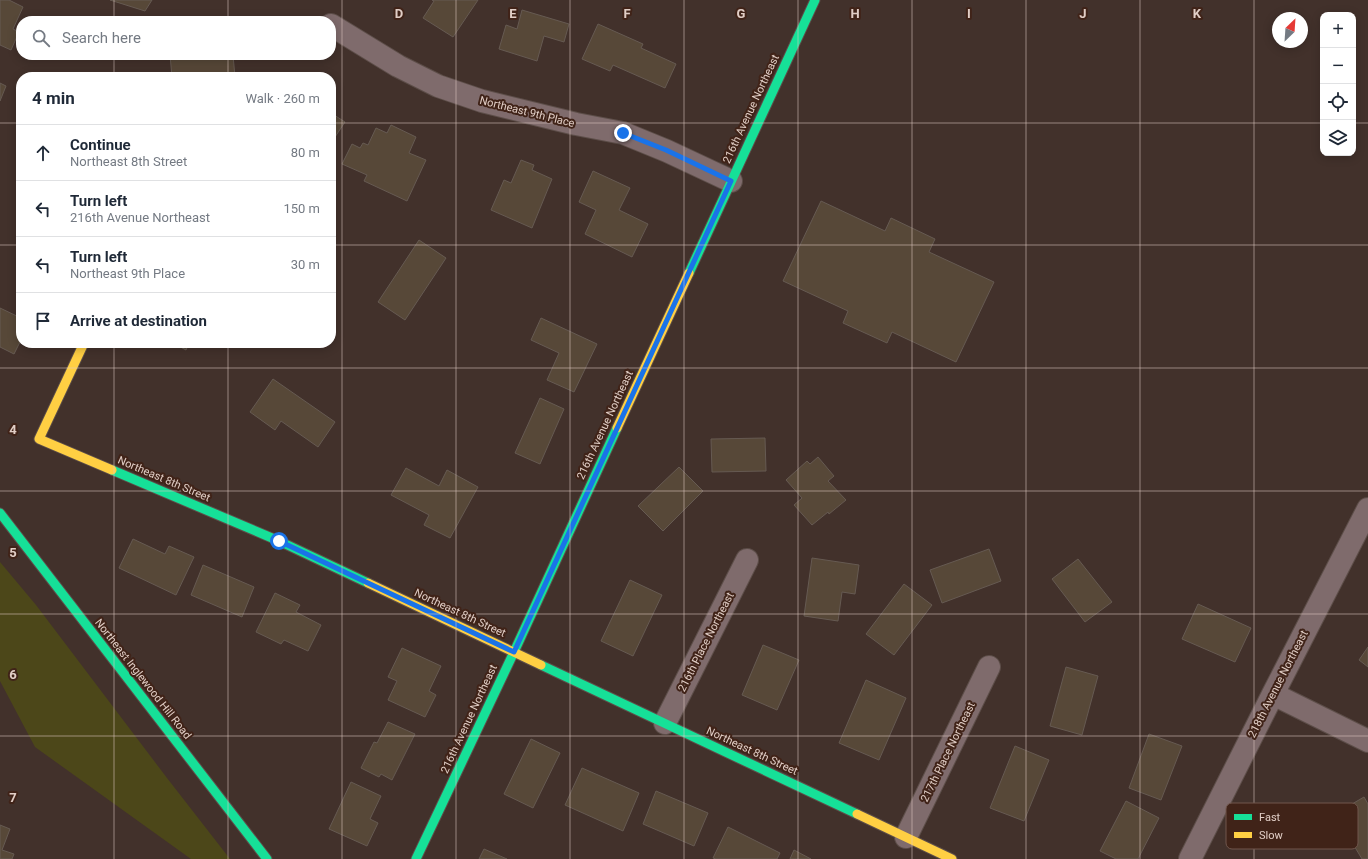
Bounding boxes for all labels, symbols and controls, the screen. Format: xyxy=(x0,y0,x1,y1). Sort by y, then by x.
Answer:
text: D xyxy=(395,6,403,21)
text: E xyxy=(509,6,517,21)
text: F xyxy=(623,6,631,21)
text: G xyxy=(737,6,746,21)
text: H xyxy=(850,6,860,21)
text: I xyxy=(967,6,971,21)
text: J xyxy=(1079,6,1087,21)
text: K xyxy=(1193,6,1202,21)
north arrow xyxy=(1272,12,1308,48)
map controls xyxy=(1320,12,1356,156)
button: + xyxy=(1320,12,1356,48)
search box xyxy=(16,16,336,60)
icon: search xyxy=(30,27,52,49)
text: Search here xyxy=(62,29,141,47)
button: − xyxy=(1320,48,1356,84)
street label: 216th Avenue Northeast xyxy=(720,52,782,165)
button: locate xyxy=(1320,84,1356,120)
text: 4 min xyxy=(32,88,75,108)
text: Walk · 260 m xyxy=(245,91,320,106)
street label: Northeast 9th Place xyxy=(478,94,576,130)
button: layers xyxy=(1320,120,1356,156)
route end xyxy=(614,124,632,142)
text: Continue xyxy=(70,136,131,154)
icon: ahead xyxy=(32,142,54,164)
text: 80 m xyxy=(291,145,320,160)
text: Northeast 8th Street xyxy=(70,154,187,169)
text: Turn left xyxy=(70,192,127,210)
icon: left xyxy=(32,198,54,220)
text: 150 m xyxy=(283,201,320,216)
text: 216th Avenue Northeast xyxy=(70,210,210,225)
text: Turn left xyxy=(70,248,127,266)
icon: left xyxy=(32,254,54,276)
text: 30 m xyxy=(291,257,320,272)
text: Northeast 9th Place xyxy=(70,266,185,281)
icon: arrive xyxy=(32,310,54,332)
text: Arrive at destination xyxy=(70,312,207,330)
street label: 216th Avenue Northeast xyxy=(574,368,636,481)
text: 4 xyxy=(9,422,17,437)
street label: Northeast 8th Street xyxy=(116,454,213,505)
route start xyxy=(270,532,288,550)
text: 5 xyxy=(9,545,17,560)
street label: Northeast 8th Street xyxy=(412,586,508,640)
street label: 216th Place Northeast xyxy=(675,590,737,694)
street label: Northeast Inglewood Hill Road xyxy=(92,616,194,742)
street label: 218th Avenue Northeast xyxy=(1245,628,1311,740)
street label: 216th Avenue Northeast xyxy=(438,662,500,775)
text: 6 xyxy=(9,667,17,682)
street label: 217th Place Northeast xyxy=(918,699,978,804)
street label: Northeast 8th Street xyxy=(704,724,800,778)
text: 7 xyxy=(9,790,17,805)
legend xyxy=(1226,803,1358,849)
text: Fast xyxy=(1259,811,1281,824)
text: Slow xyxy=(1259,829,1283,842)

